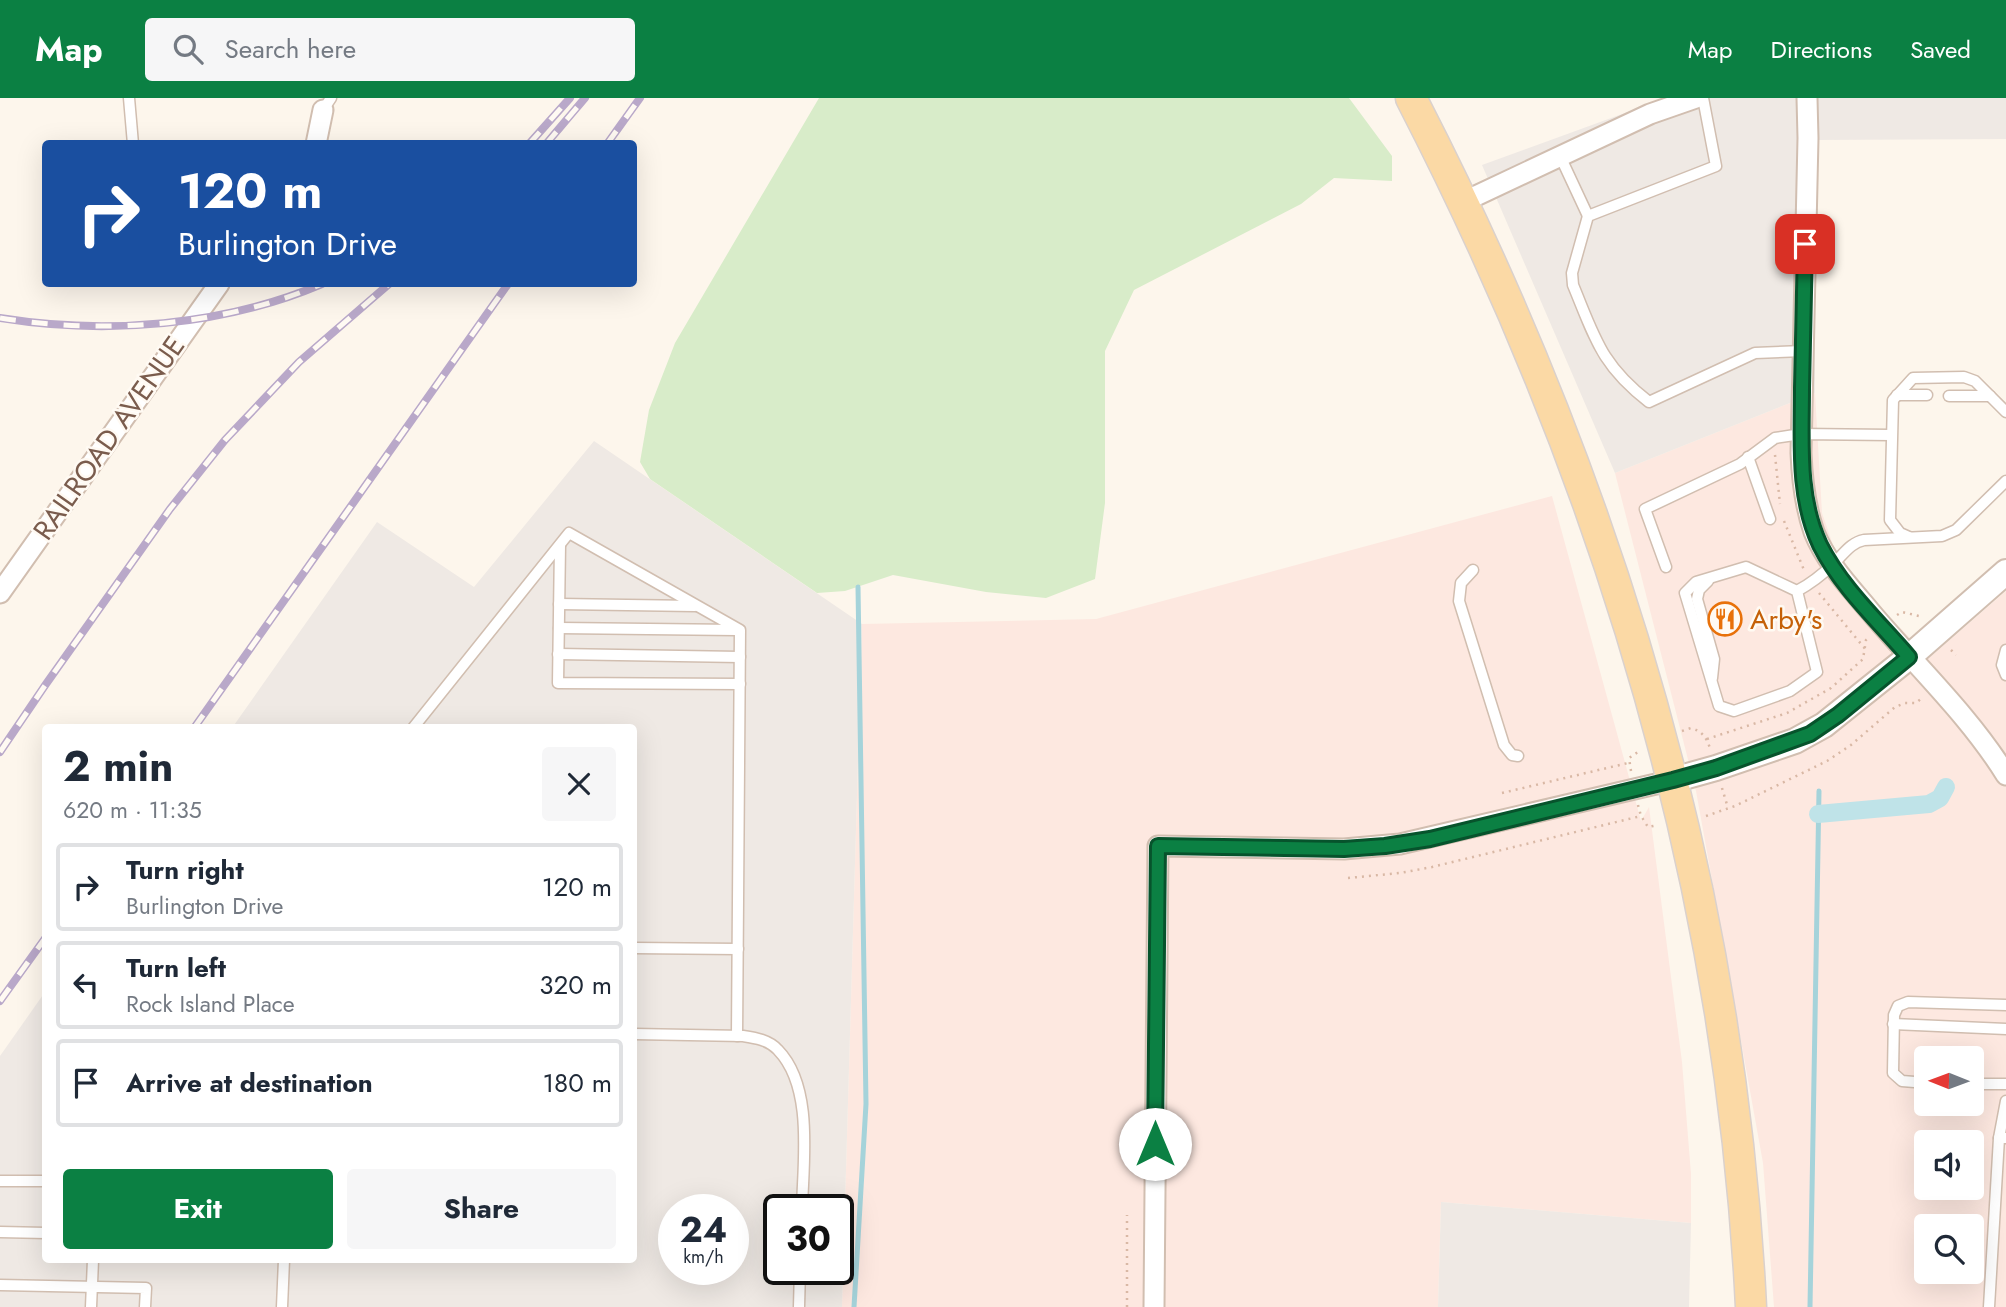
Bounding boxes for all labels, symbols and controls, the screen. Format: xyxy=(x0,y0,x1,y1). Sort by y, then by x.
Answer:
search box xyxy=(145,18,635,81)
text: Map xyxy=(35,26,103,73)
icon: search xyxy=(169,30,207,68)
text: Search here xyxy=(225,30,356,68)
text: Map xyxy=(1688,32,1733,67)
text: Directions xyxy=(1771,32,1872,67)
text: Saved xyxy=(1910,32,1971,67)
text: 120 m xyxy=(178,156,322,226)
icon: right xyxy=(63,168,154,259)
pin xyxy=(1775,214,1835,274)
text: Burlington Drive xyxy=(178,221,397,267)
icon: arrive xyxy=(1786,225,1824,263)
street label: RAILROAD AVENUE xyxy=(23,328,195,548)
place label: Arby's xyxy=(1750,599,1822,640)
restaurant icon: Arby's xyxy=(1706,600,1744,638)
text: 2 min xyxy=(63,736,173,797)
button: close xyxy=(542,747,616,821)
text: 620 m · 11:35 xyxy=(63,793,202,827)
text: Turn right xyxy=(126,851,244,889)
icon: right xyxy=(67,868,105,906)
text: 120 m xyxy=(542,868,612,906)
text: Burlington Drive xyxy=(126,889,283,923)
text: Turn left xyxy=(126,949,226,987)
icon: left xyxy=(67,966,105,1004)
text: 320 m xyxy=(539,966,612,1004)
text: Rock Island Place xyxy=(126,987,295,1021)
north arrow xyxy=(1914,1046,1984,1116)
map controls xyxy=(1914,1046,1984,1284)
icon: arrive xyxy=(67,1064,105,1102)
text: Arrive at destination xyxy=(126,1064,373,1102)
text: 180 m xyxy=(542,1064,612,1102)
position arrow xyxy=(1118,1107,1192,1181)
button: sound xyxy=(1914,1130,1984,1200)
button: Exit xyxy=(63,1169,333,1249)
button: Share xyxy=(347,1169,616,1249)
speed limit sign: 30 xyxy=(763,1194,854,1285)
text: 24 xyxy=(680,1205,727,1255)
button: search xyxy=(1914,1214,1984,1284)
text: km/h xyxy=(683,1244,724,1270)

